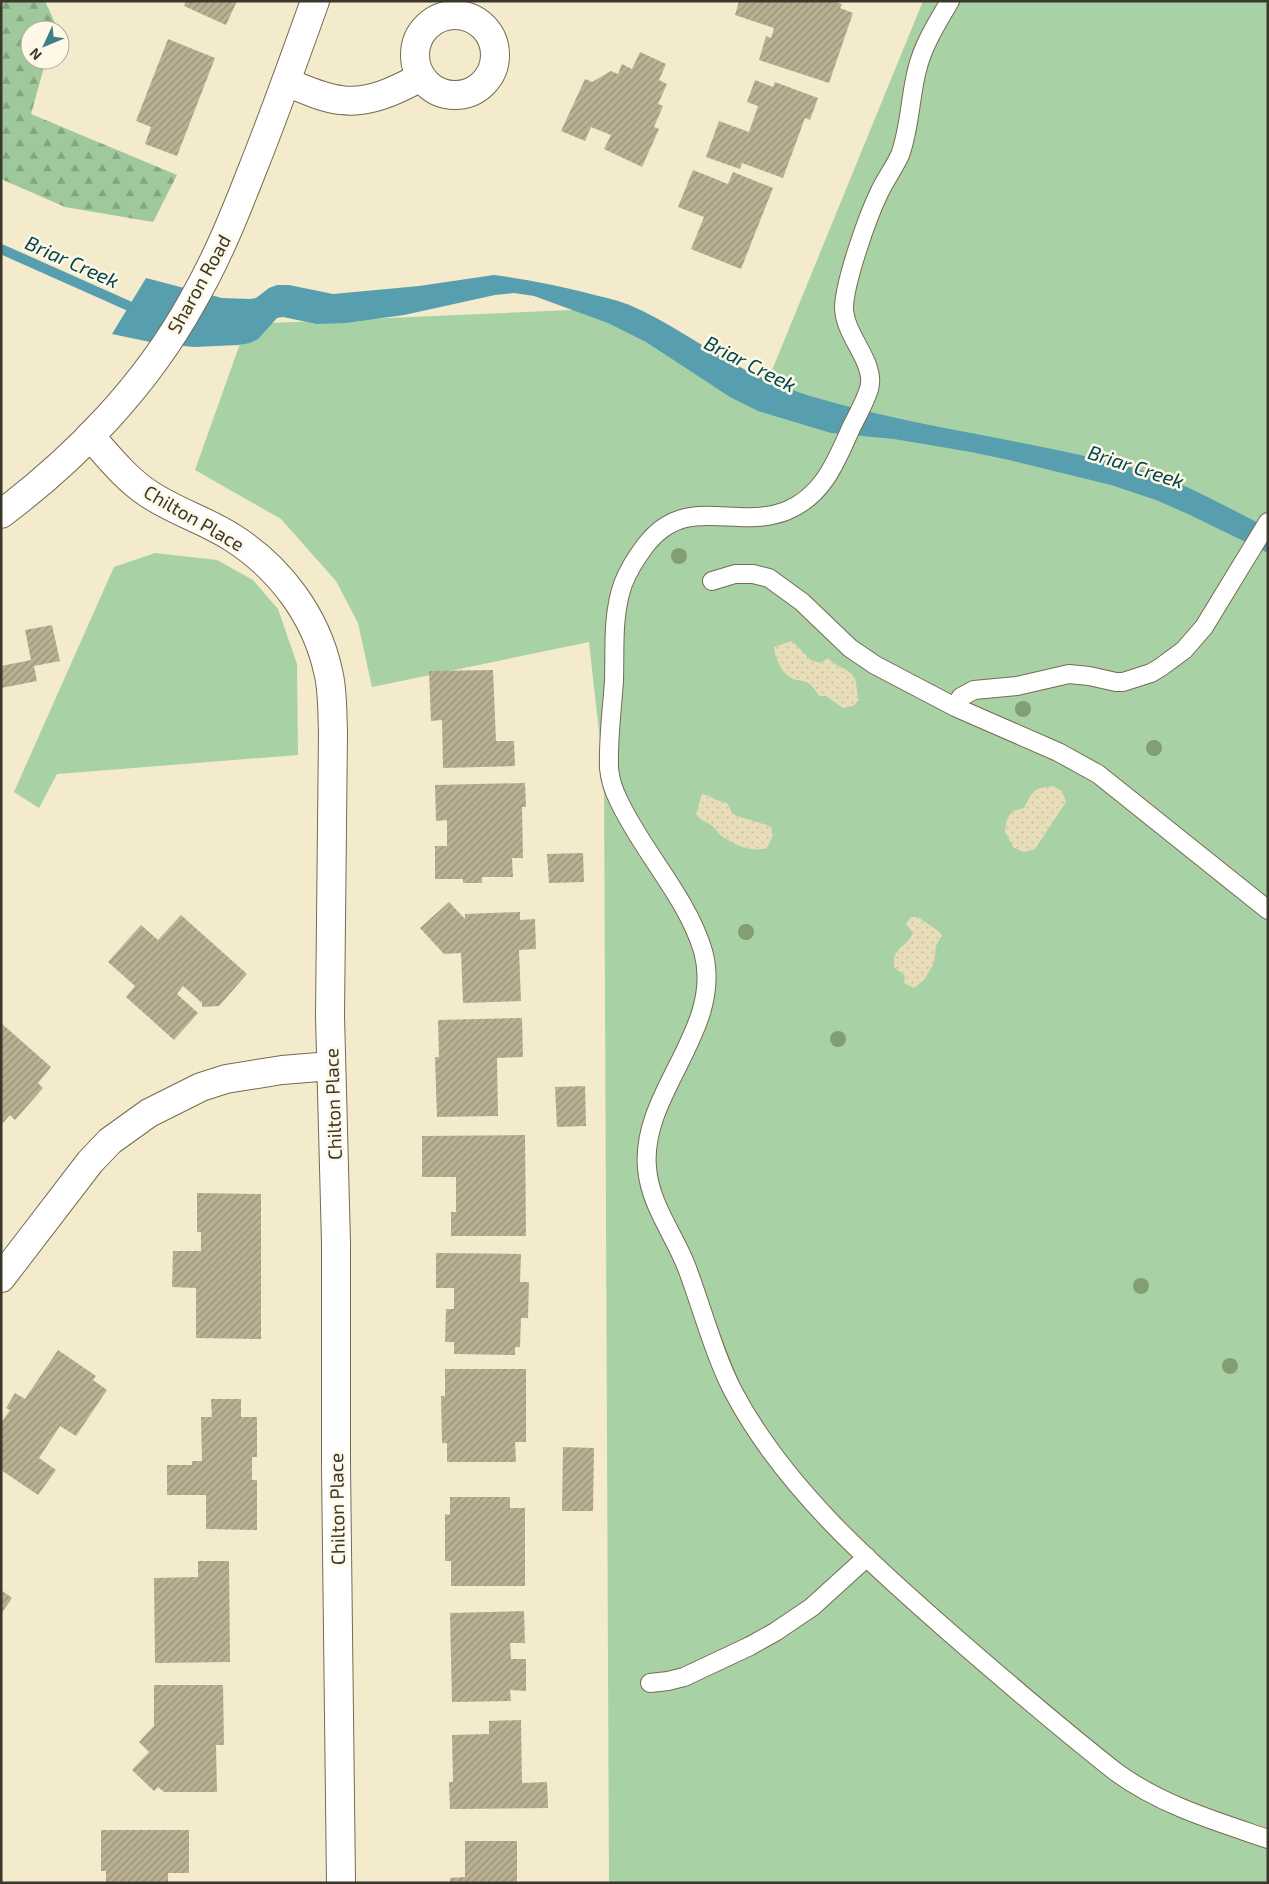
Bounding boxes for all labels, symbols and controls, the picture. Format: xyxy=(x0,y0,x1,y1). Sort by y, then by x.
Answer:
north arrow xyxy=(20,20,70,70)
text: N xyxy=(26,45,45,64)
water label: Briar Creek xyxy=(22,230,123,292)
street label: Sharon Road xyxy=(162,230,235,337)
water label: Briar Creek xyxy=(701,330,800,396)
water label: Briar Creek xyxy=(1085,439,1187,493)
street label: Chilton Place xyxy=(140,480,249,556)
street label: Chilton Place xyxy=(319,1048,346,1160)
street label: Chilton Place xyxy=(324,1453,349,1565)

